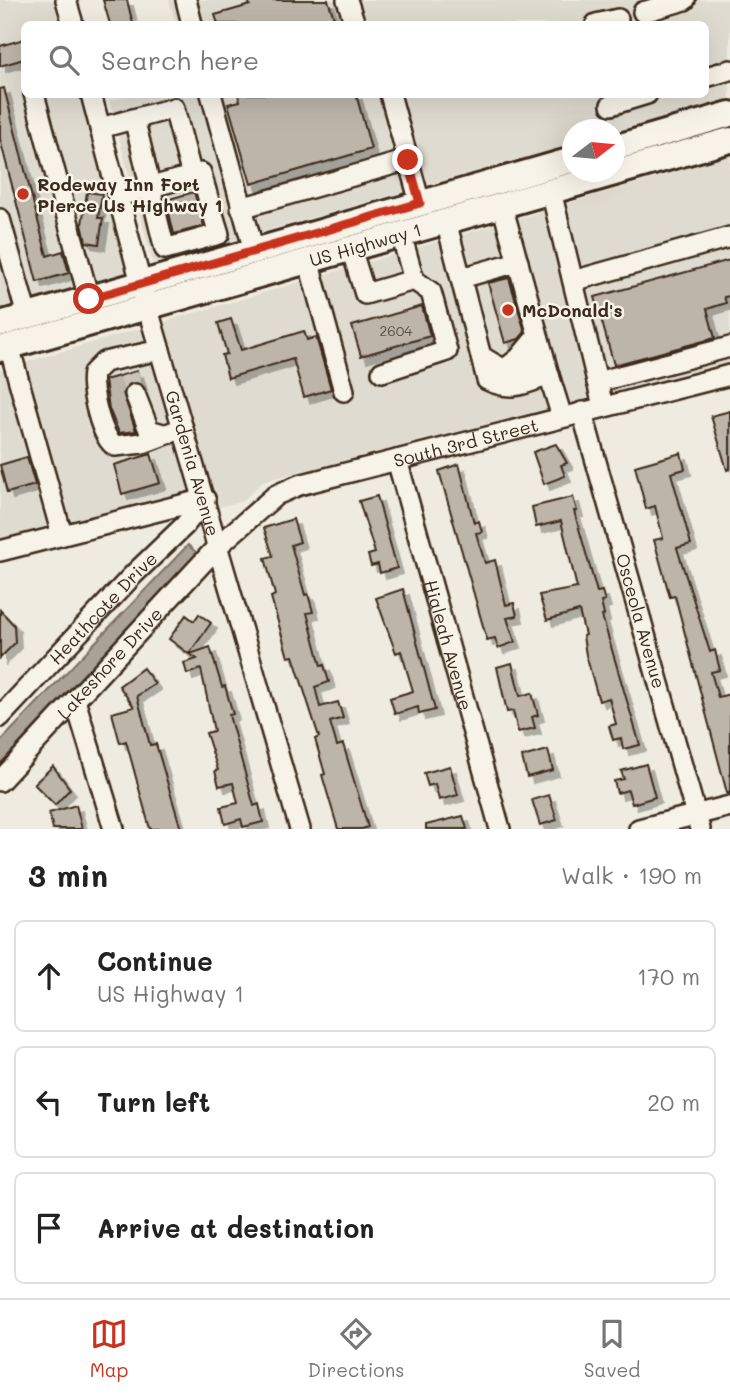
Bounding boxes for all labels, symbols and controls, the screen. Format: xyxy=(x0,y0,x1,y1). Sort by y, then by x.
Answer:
search box xyxy=(21,21,709,98)
icon: search xyxy=(45,41,83,79)
text: Search here xyxy=(101,43,259,77)
north arrow xyxy=(562,119,625,182)
route end xyxy=(392,144,423,175)
place label: Rodeway Inn Fort Pierce Us Highway 1 xyxy=(37,172,223,217)
marker: Rodeway Inn Fort Pierce Us Highway 1 xyxy=(15,186,31,202)
street label: US Highway 1 xyxy=(307,217,424,272)
route start xyxy=(73,283,104,314)
place label: McDonald's xyxy=(522,298,623,322)
marker: McDonald's xyxy=(500,302,516,318)
house number: 2604 xyxy=(379,321,413,340)
street label: Gardenia Avenue xyxy=(160,387,226,539)
street label: South 3rd Street xyxy=(391,412,541,472)
street label: Heathcote Drive xyxy=(44,546,162,669)
street label: Osceola Avenue xyxy=(611,551,672,691)
street label: Hialeah Avenue xyxy=(419,577,478,713)
street label: Lakeshore Drive xyxy=(52,602,167,724)
text: 3 min xyxy=(28,855,108,895)
text: Walk · 190 m xyxy=(561,860,702,890)
text: Continue xyxy=(97,944,213,978)
icon: ahead xyxy=(30,957,68,995)
text: 170 m xyxy=(637,961,700,991)
text: US Highway 1 xyxy=(97,978,244,1008)
icon: left xyxy=(30,1083,68,1121)
text: Turn left xyxy=(97,1085,210,1119)
text: 20 m xyxy=(647,1087,700,1117)
icon: arrive xyxy=(30,1209,68,1247)
text: Arrive at destination xyxy=(97,1211,374,1245)
tab: Map xyxy=(90,1315,128,1382)
tab: Directions xyxy=(308,1315,404,1382)
tab: Saved xyxy=(584,1315,640,1382)

